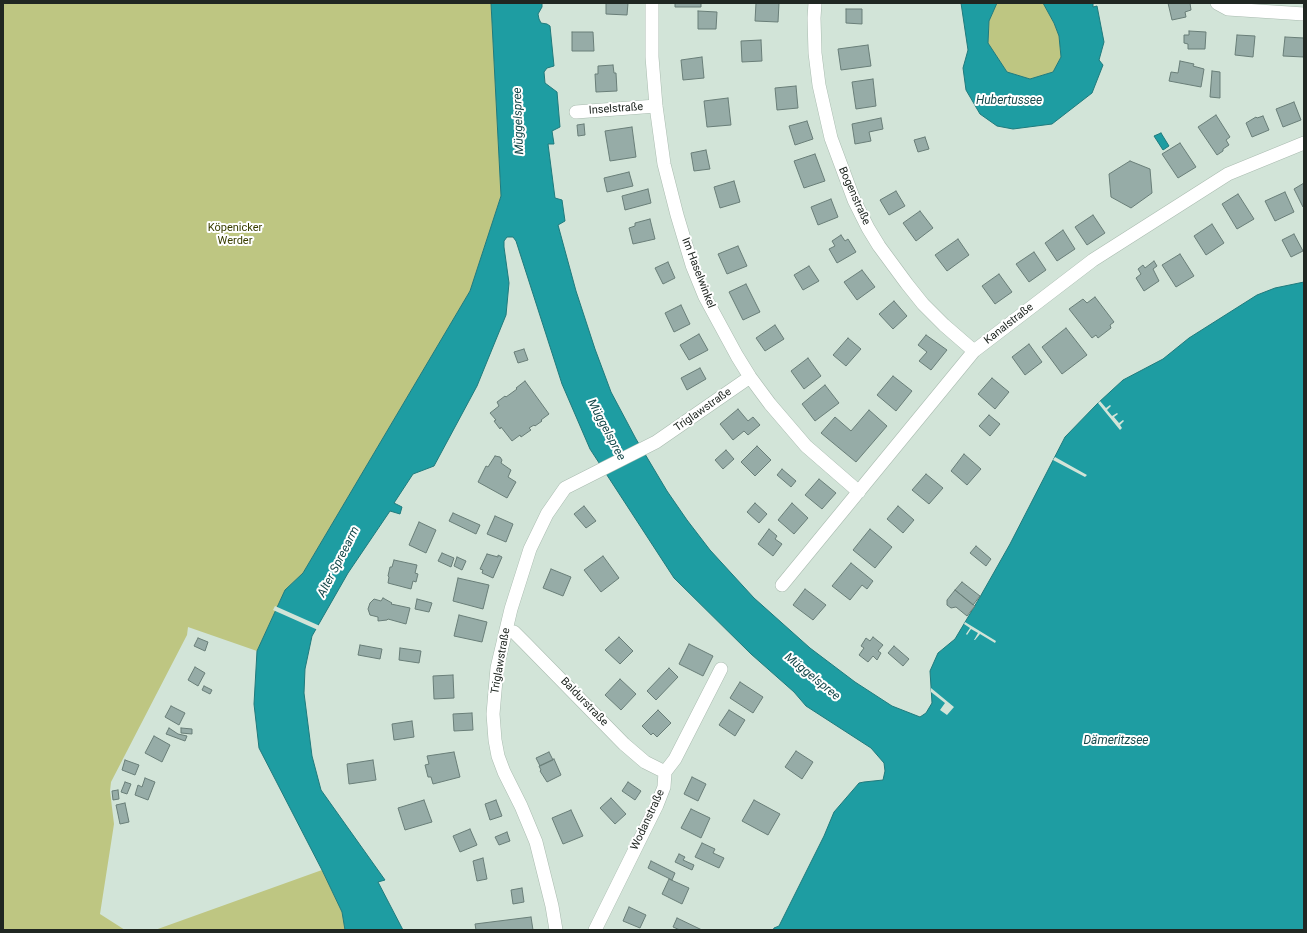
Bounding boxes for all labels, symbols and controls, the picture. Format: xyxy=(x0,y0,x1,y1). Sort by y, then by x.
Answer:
water label: Müggelspree xyxy=(511,87,527,155)
water label: Hubertussee xyxy=(976,94,1042,108)
street label: Inselstraße xyxy=(588,101,644,117)
street label: Bogenstraße xyxy=(835,165,873,227)
park label: Köpenicker Werder xyxy=(208,221,262,247)
street label: Im Haselwinkel xyxy=(679,236,717,310)
street label: Kanalstraße xyxy=(982,301,1036,347)
street label: Triglawstraße xyxy=(672,385,734,435)
water label: Müggelspree xyxy=(584,397,628,463)
water label: Alter Spreearm xyxy=(315,524,363,600)
street label: Triglawstraße xyxy=(489,627,513,695)
water label: Müggelspree xyxy=(781,650,843,704)
street label: Baldurstraße xyxy=(557,675,611,729)
water label: Dämeritzsee xyxy=(1083,734,1149,748)
street label: Wodanstraße xyxy=(628,788,668,852)

